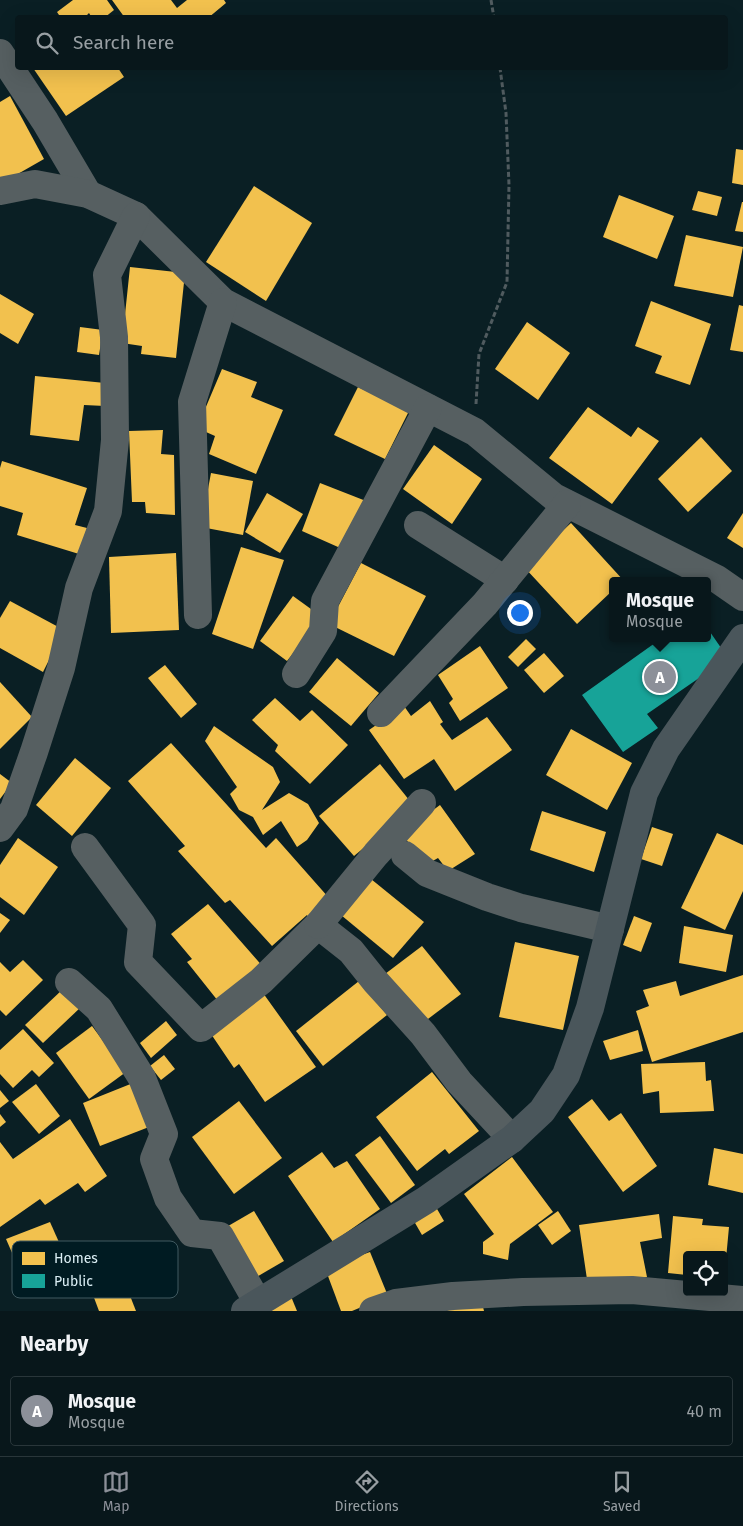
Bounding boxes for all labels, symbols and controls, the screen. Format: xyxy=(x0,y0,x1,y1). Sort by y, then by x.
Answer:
search box xyxy=(15,15,728,70)
icon: search xyxy=(33,29,61,57)
text: Search here xyxy=(73,31,174,54)
popup xyxy=(609,577,711,642)
text: Mosque xyxy=(626,589,694,612)
your location xyxy=(507,600,533,626)
text: Mosque xyxy=(626,612,683,631)
pin: A xyxy=(644,658,676,696)
legend xyxy=(12,1241,178,1298)
text: Homes xyxy=(54,1250,98,1267)
map controls xyxy=(683,1251,728,1296)
button: locate xyxy=(683,1251,728,1296)
text: Public xyxy=(54,1273,93,1290)
text: Nearby xyxy=(20,1331,88,1357)
text: Mosque xyxy=(68,1390,136,1413)
text: A xyxy=(32,1402,42,1421)
text: 40 m xyxy=(687,1402,722,1421)
text: Mosque xyxy=(68,1413,125,1432)
tab: Map xyxy=(102,1468,130,1515)
tab: Directions xyxy=(334,1468,399,1515)
tab: Saved xyxy=(603,1468,641,1515)

